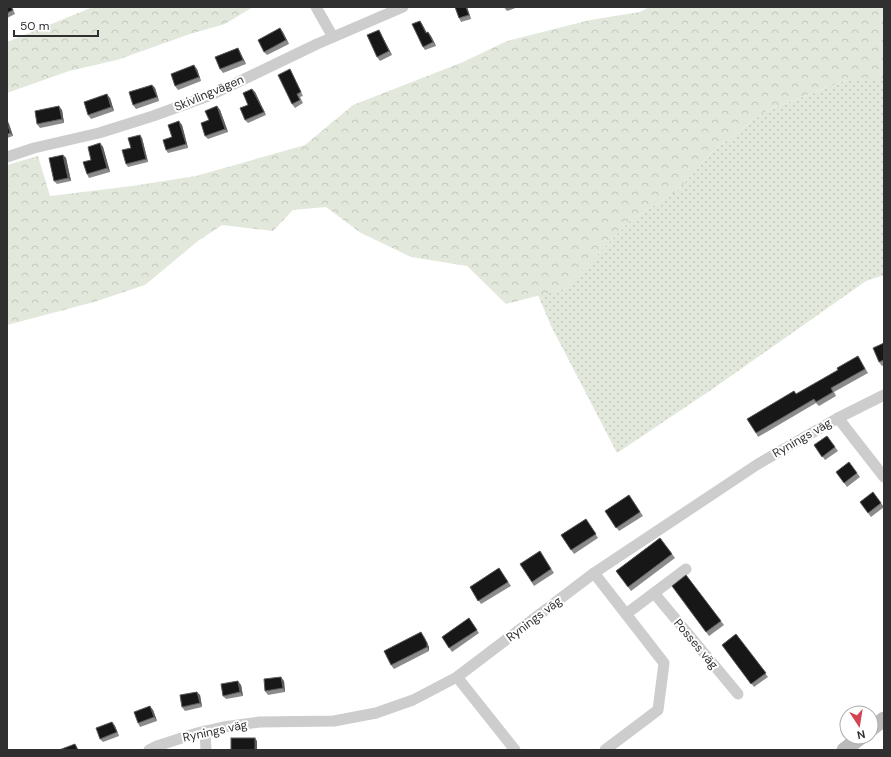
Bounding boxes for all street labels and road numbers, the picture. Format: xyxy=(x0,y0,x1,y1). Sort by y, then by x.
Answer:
street label: Skivlingvägen xyxy=(172,71,246,115)
street label: Rynings väg xyxy=(770,415,835,461)
street label: Rynings väg xyxy=(503,593,565,645)
street label: Posses väg xyxy=(670,615,722,673)
street label: Rynings väg xyxy=(181,716,249,746)

